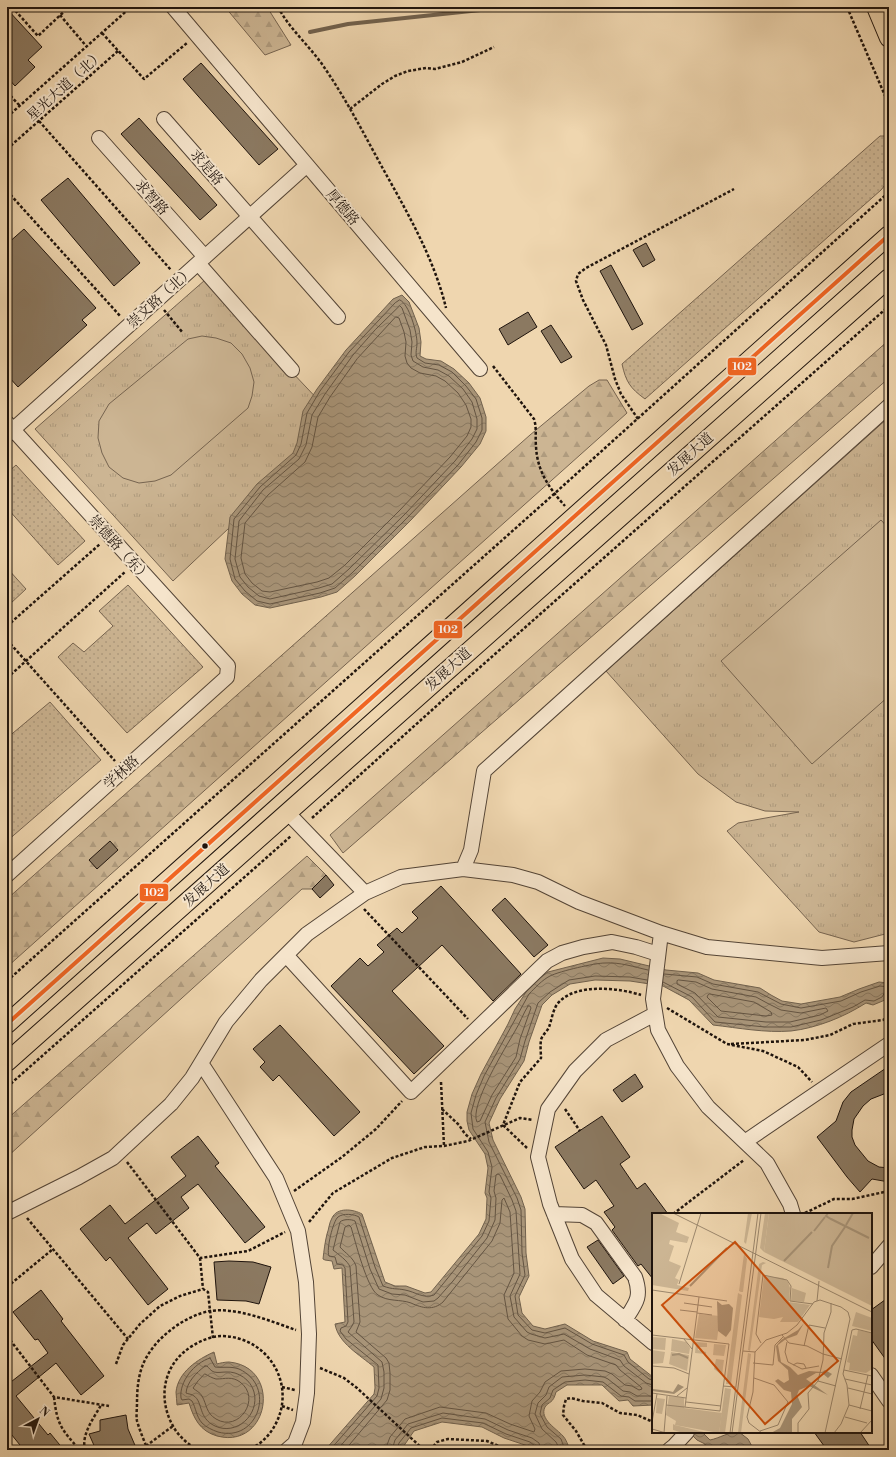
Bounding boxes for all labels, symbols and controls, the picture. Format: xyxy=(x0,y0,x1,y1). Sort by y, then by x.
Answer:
street label: 星光大道（北） xyxy=(23,46,108,125)
street label: 求是路 xyxy=(186,146,227,189)
street label: 求智路 xyxy=(131,176,172,219)
street label: 厚德路 xyxy=(322,186,363,230)
street label: 崇文路（北） xyxy=(123,263,198,333)
line badge: 102 xyxy=(727,357,757,376)
text: 102 xyxy=(732,360,752,374)
street label: 发展大道 xyxy=(664,429,717,480)
street label: 崇德路（东） xyxy=(84,511,154,586)
line badge: 102 xyxy=(433,620,463,639)
text: 102 xyxy=(438,623,458,637)
street label: 发展大道 xyxy=(422,644,475,695)
street label: 学林路 xyxy=(100,752,143,793)
unlabelled marker xyxy=(200,841,210,851)
street label: 发展大道 xyxy=(180,860,233,911)
line badge: 102 xyxy=(139,883,169,902)
text: 102 xyxy=(144,886,164,900)
inset map xyxy=(652,1213,872,1433)
north arrow xyxy=(18,1399,58,1439)
text: N xyxy=(36,1404,52,1421)

